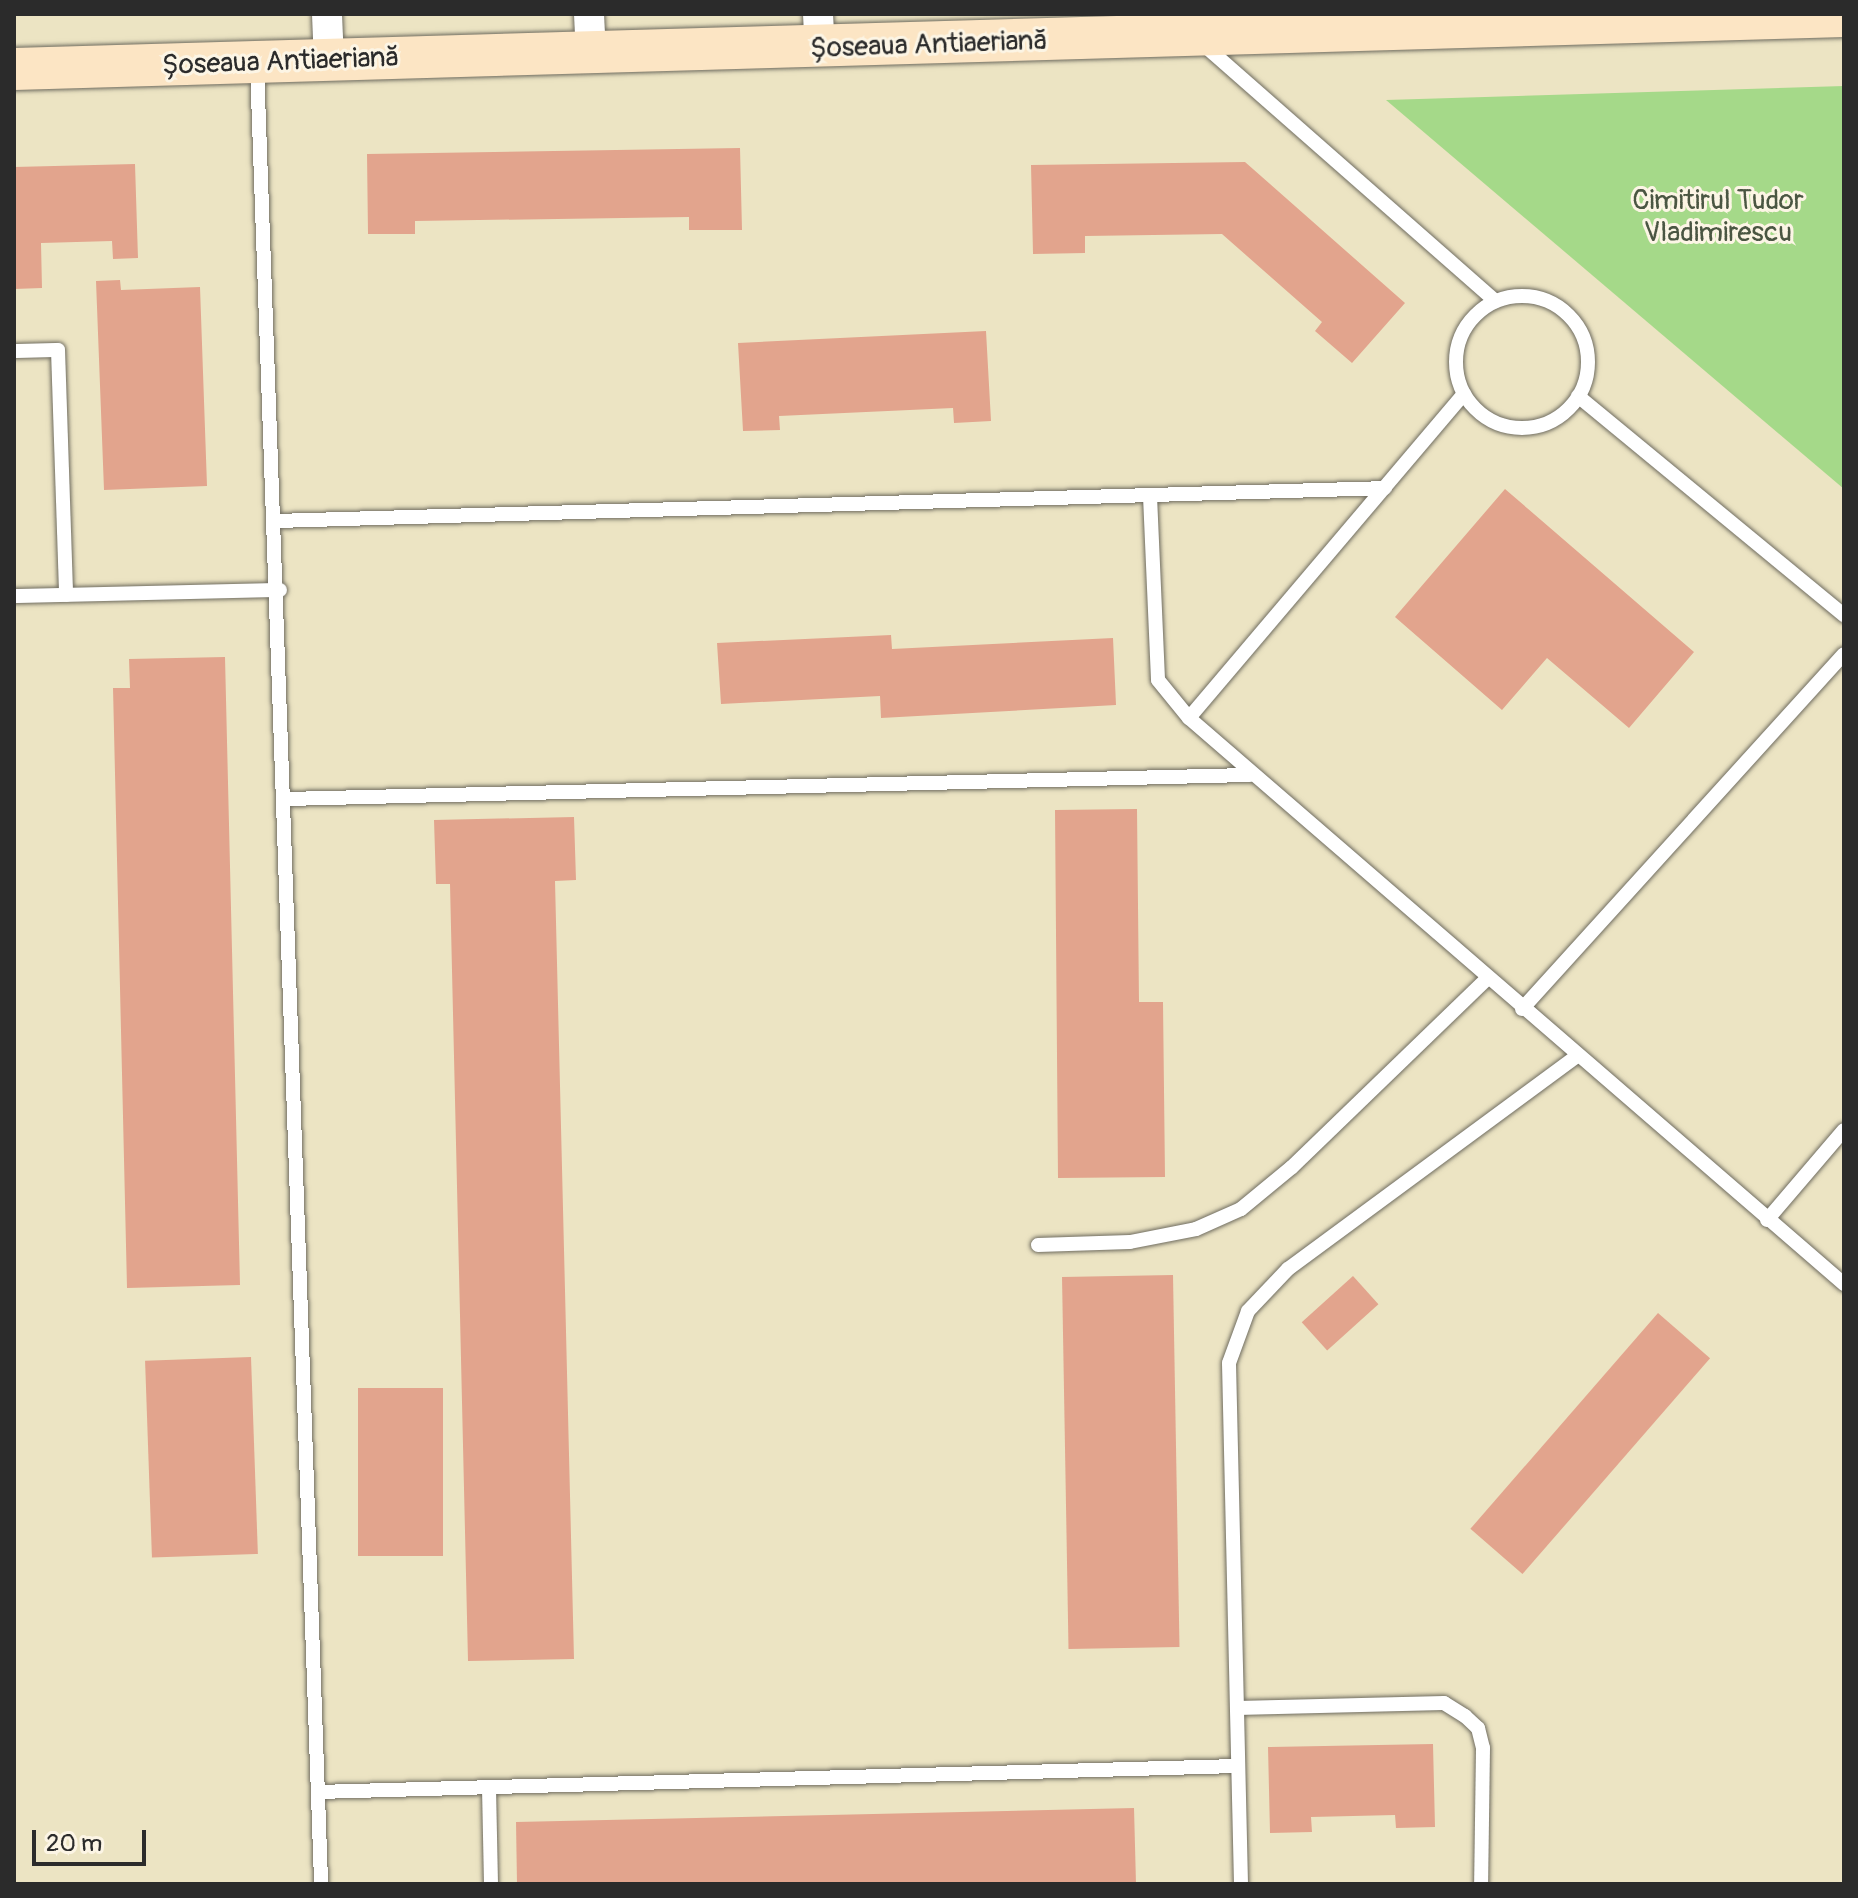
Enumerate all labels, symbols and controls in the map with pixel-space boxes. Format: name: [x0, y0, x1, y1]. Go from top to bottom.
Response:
street label: Șoseaua Antiaeriană: [809, 24, 1049, 66]
street label: Șoseaua Antiaeriană: [161, 41, 401, 83]
park label: Cimitirul Tudor Vladimirescu: [1632, 184, 1804, 250]
scale bar: [36, 1814, 150, 1864]
text: 20 m: [46, 1829, 102, 1858]

